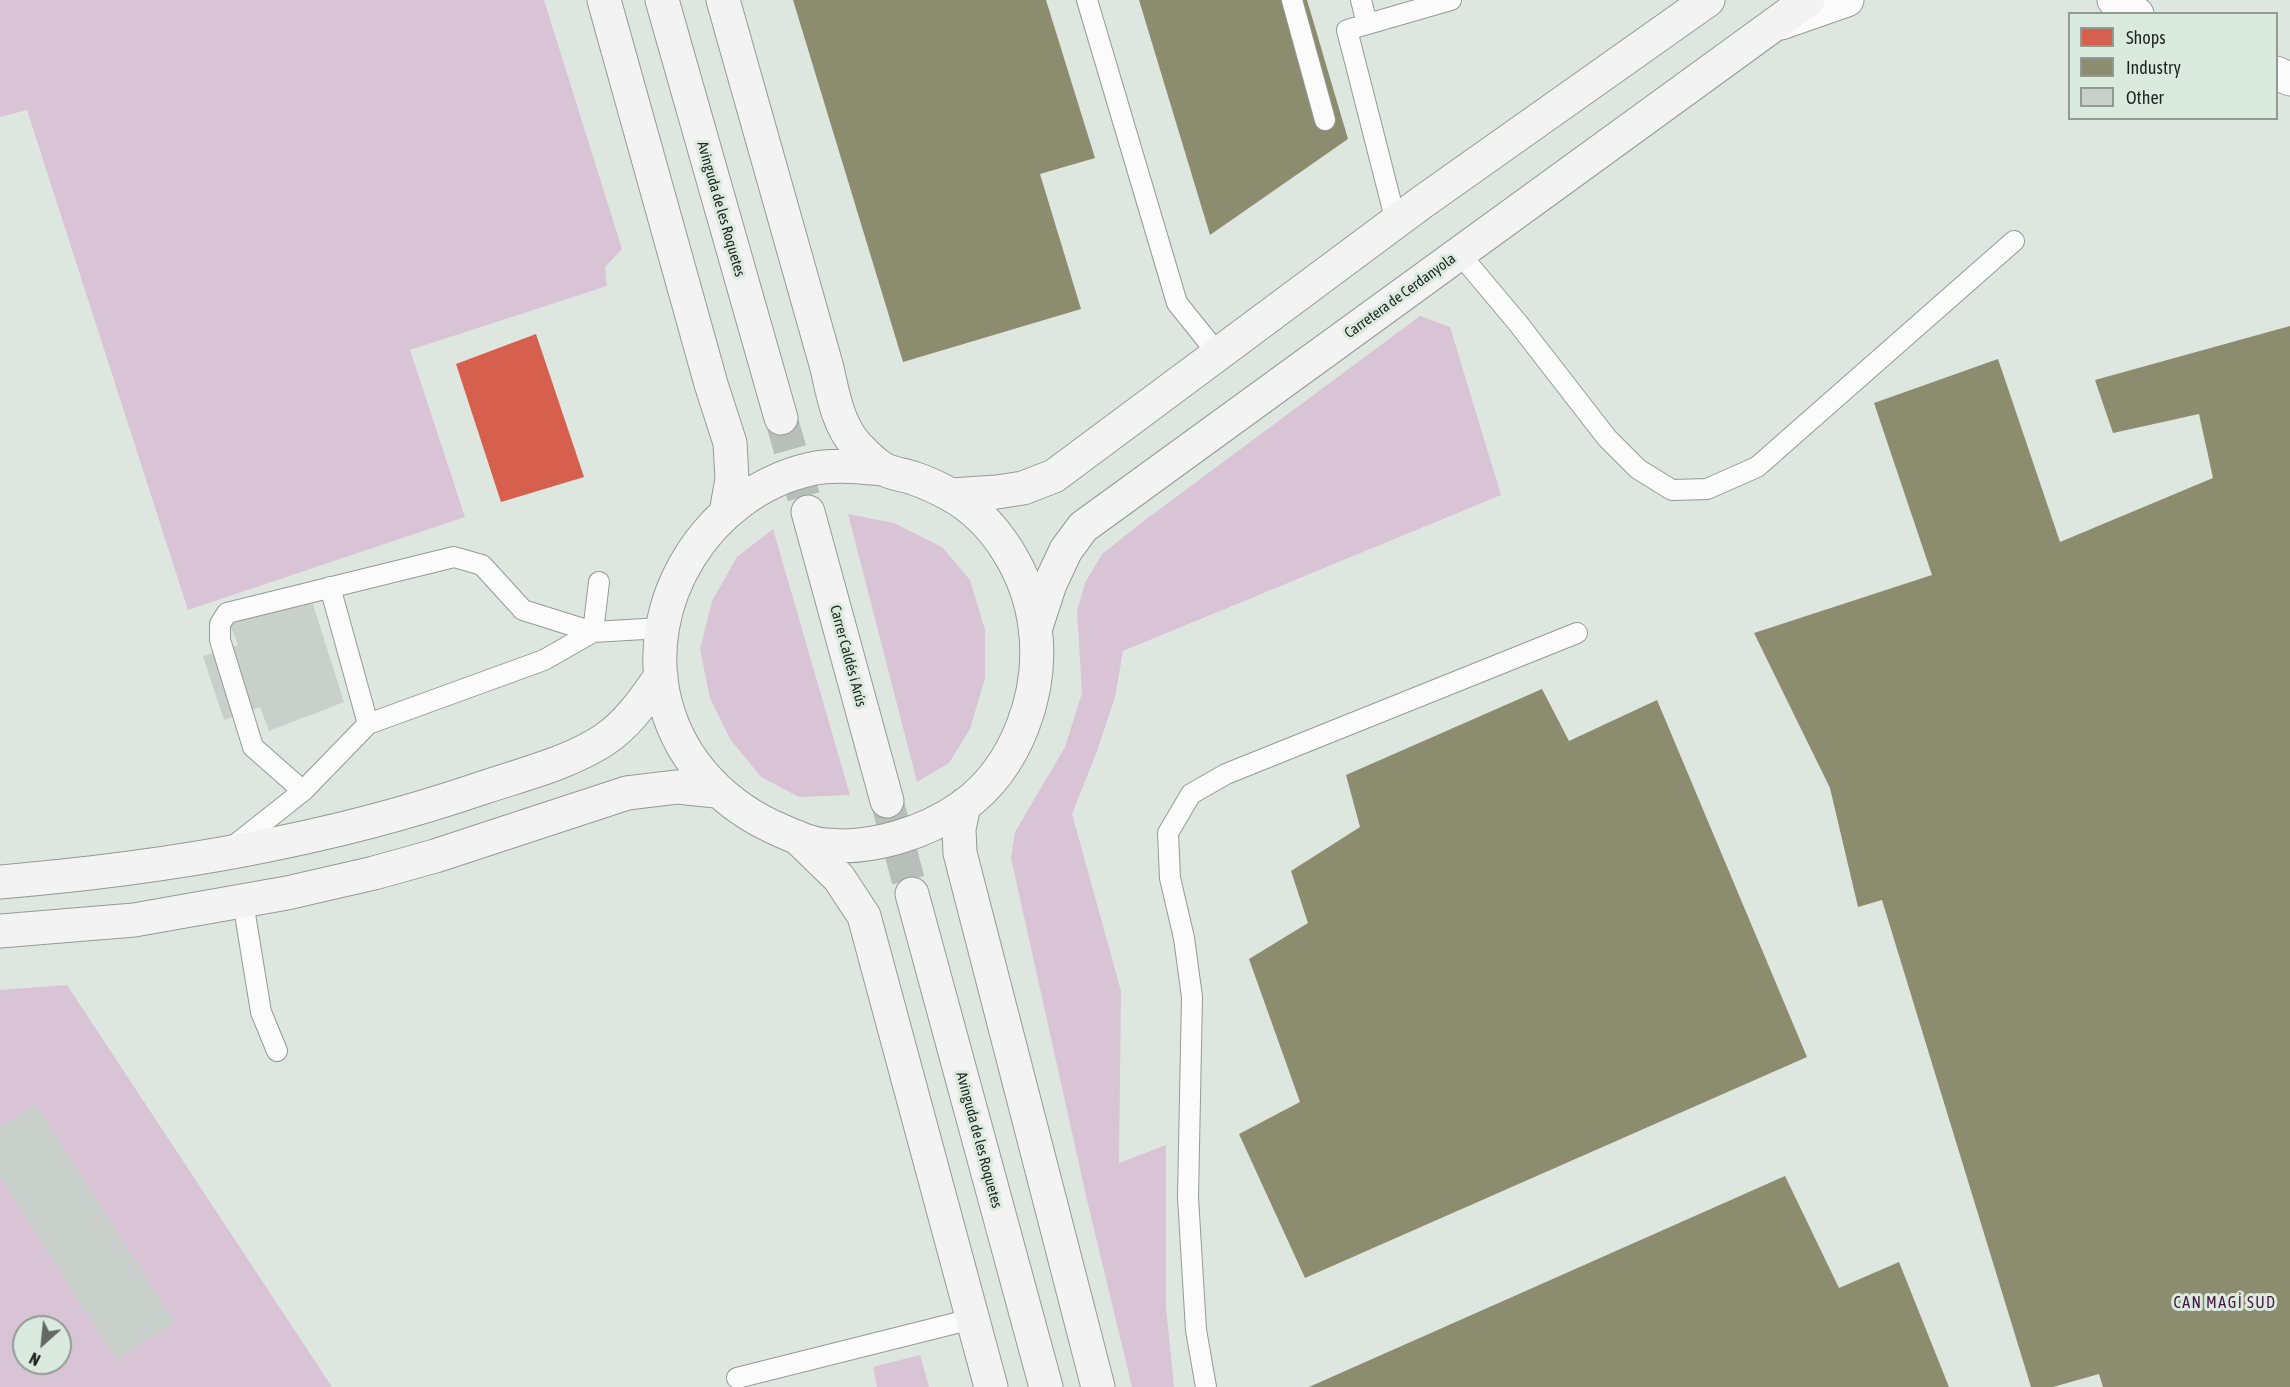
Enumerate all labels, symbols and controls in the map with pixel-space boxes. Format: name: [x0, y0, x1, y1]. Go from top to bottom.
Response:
legend: [2068, 12, 2278, 120]
text: Shops: [2126, 27, 2166, 48]
text: Industry: [2126, 57, 2181, 78]
text: Other: [2126, 87, 2164, 108]
street label: Avinguda de les Roquetes: [693, 139, 749, 279]
street label: Carretera de Cerdanyola: [1341, 250, 1459, 342]
street label: Carrer Caldés i Arús: [826, 603, 870, 709]
street label: Avinguda de les Roquetes: [952, 1070, 1006, 1210]
district label: CAN MAGÍ SUD: [2173, 1293, 2277, 1313]
north arrow: [12, 1315, 72, 1375]
text: N: [26, 1349, 43, 1369]

